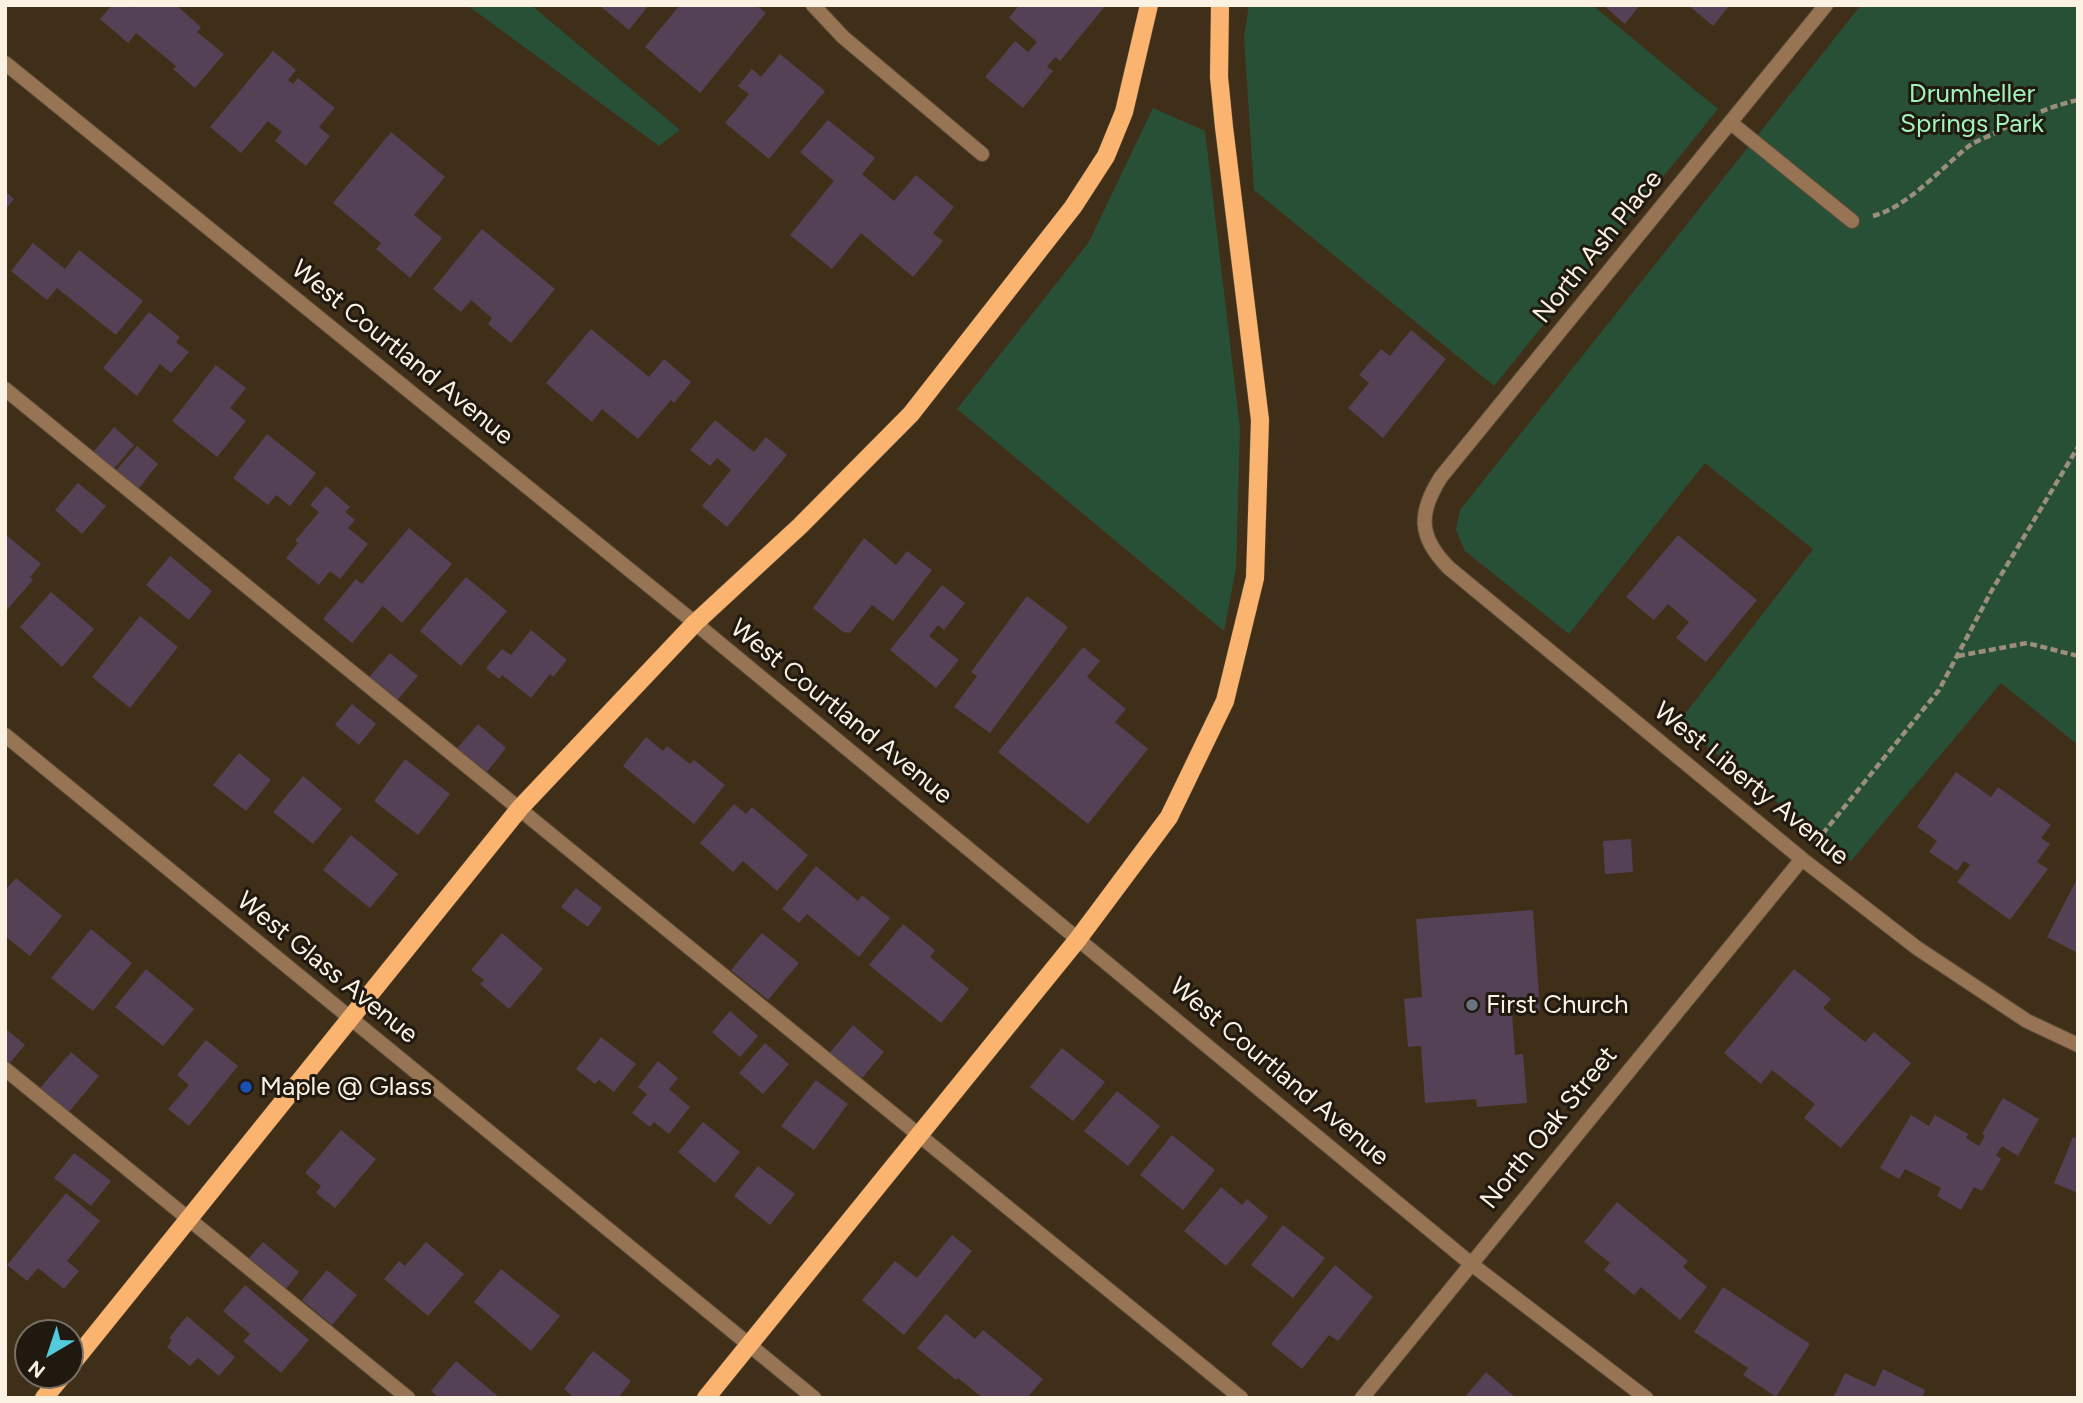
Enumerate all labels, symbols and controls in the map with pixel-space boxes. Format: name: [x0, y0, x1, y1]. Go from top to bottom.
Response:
park label: Drumheller Springs Park: [1900, 78, 2044, 140]
street label: North Ash Place: [1527, 164, 1669, 330]
street label: West Courtland Avenue: [285, 254, 519, 452]
street label: West Courtland Avenue: [724, 613, 958, 811]
street label: West Liberty Avenue: [1647, 696, 1855, 872]
street label: West Glass Avenue: [230, 885, 424, 1051]
street label: West Courtland Avenue: [1163, 971, 1395, 1173]
place label: First Church: [1486, 989, 1628, 1021]
marker: First Church: [1464, 997, 1480, 1013]
street label: North Oak Street: [1474, 1040, 1624, 1216]
place label: Maple @ Glass: [260, 1071, 432, 1103]
marker: Maple @ Glass: [238, 1079, 254, 1095]
north arrow: [14, 1319, 84, 1389]
text: N: [24, 1356, 50, 1383]

